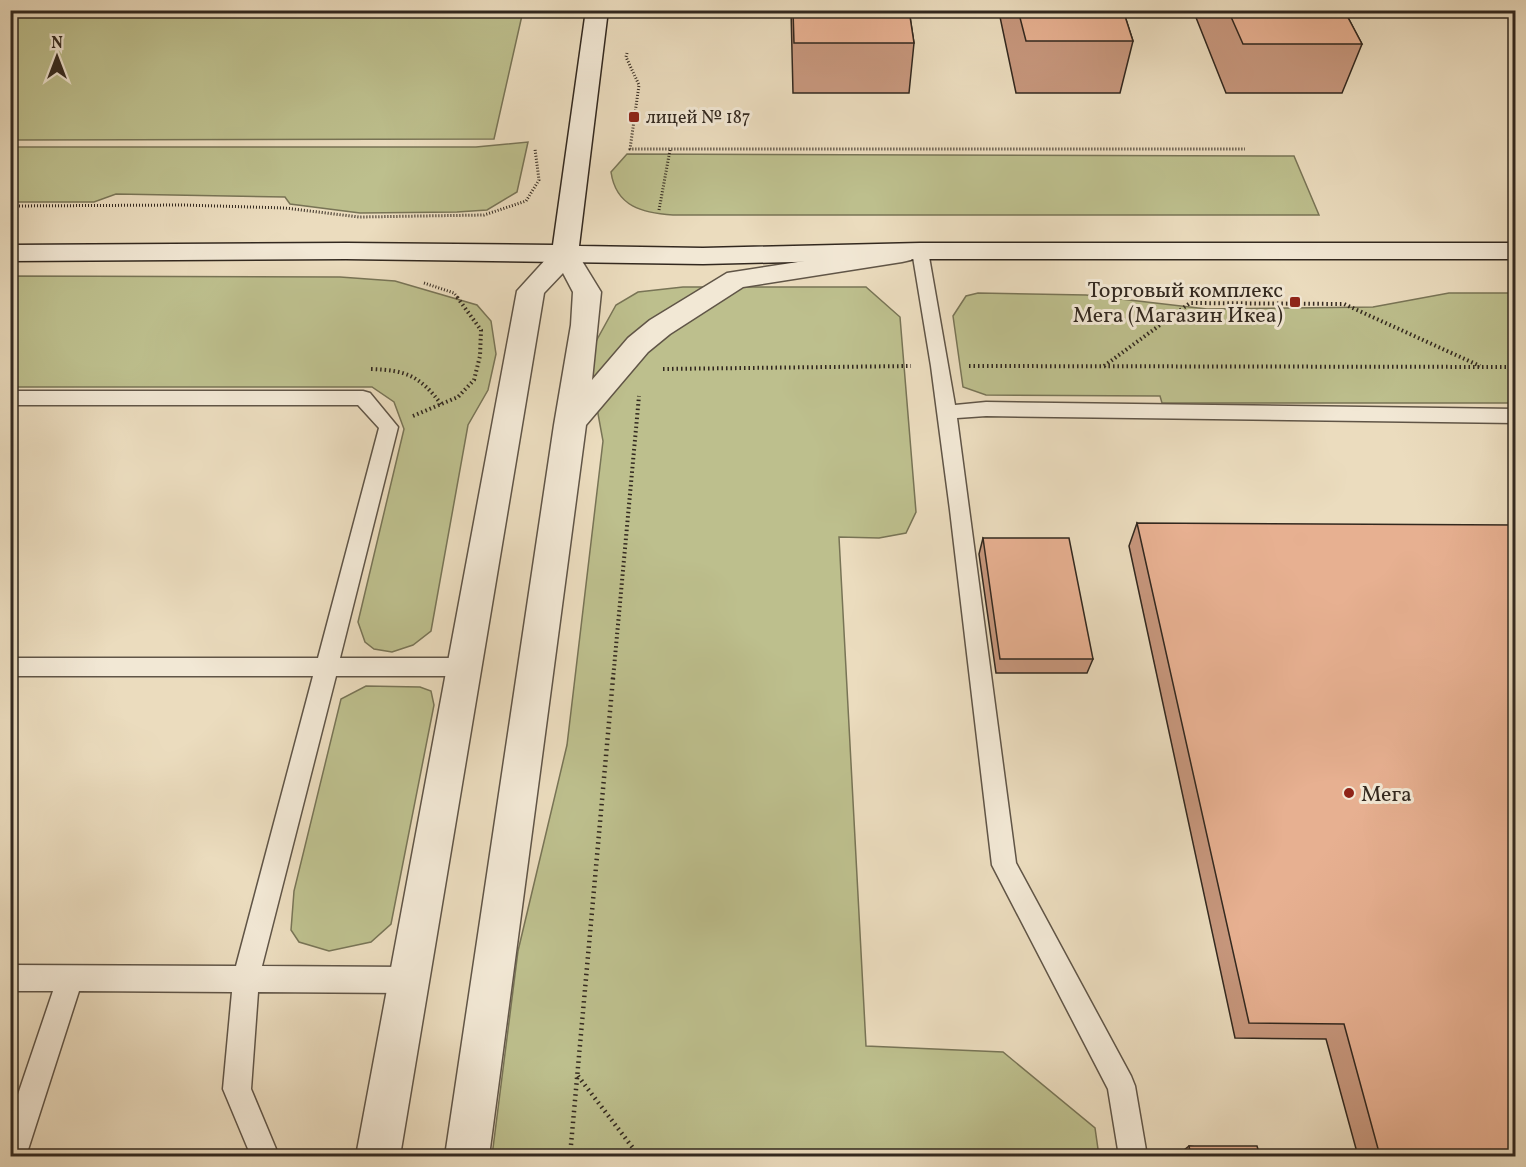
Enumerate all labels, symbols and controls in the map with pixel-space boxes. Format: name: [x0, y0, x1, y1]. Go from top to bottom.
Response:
north arrow: [27, 27, 87, 87]
text: N: [51, 33, 63, 55]
place label: лицей № 187: [646, 106, 751, 131]
marker: лицей № 187: [627, 110, 641, 124]
place label: Торговый комплекс Мега (Магазин Икеа): [1073, 276, 1283, 332]
marker: Торговый комплекс Мега (Магазин Икеа): [1288, 295, 1302, 309]
place label: Мега: [1361, 780, 1412, 811]
marker: Мега: [1342, 786, 1356, 800]

